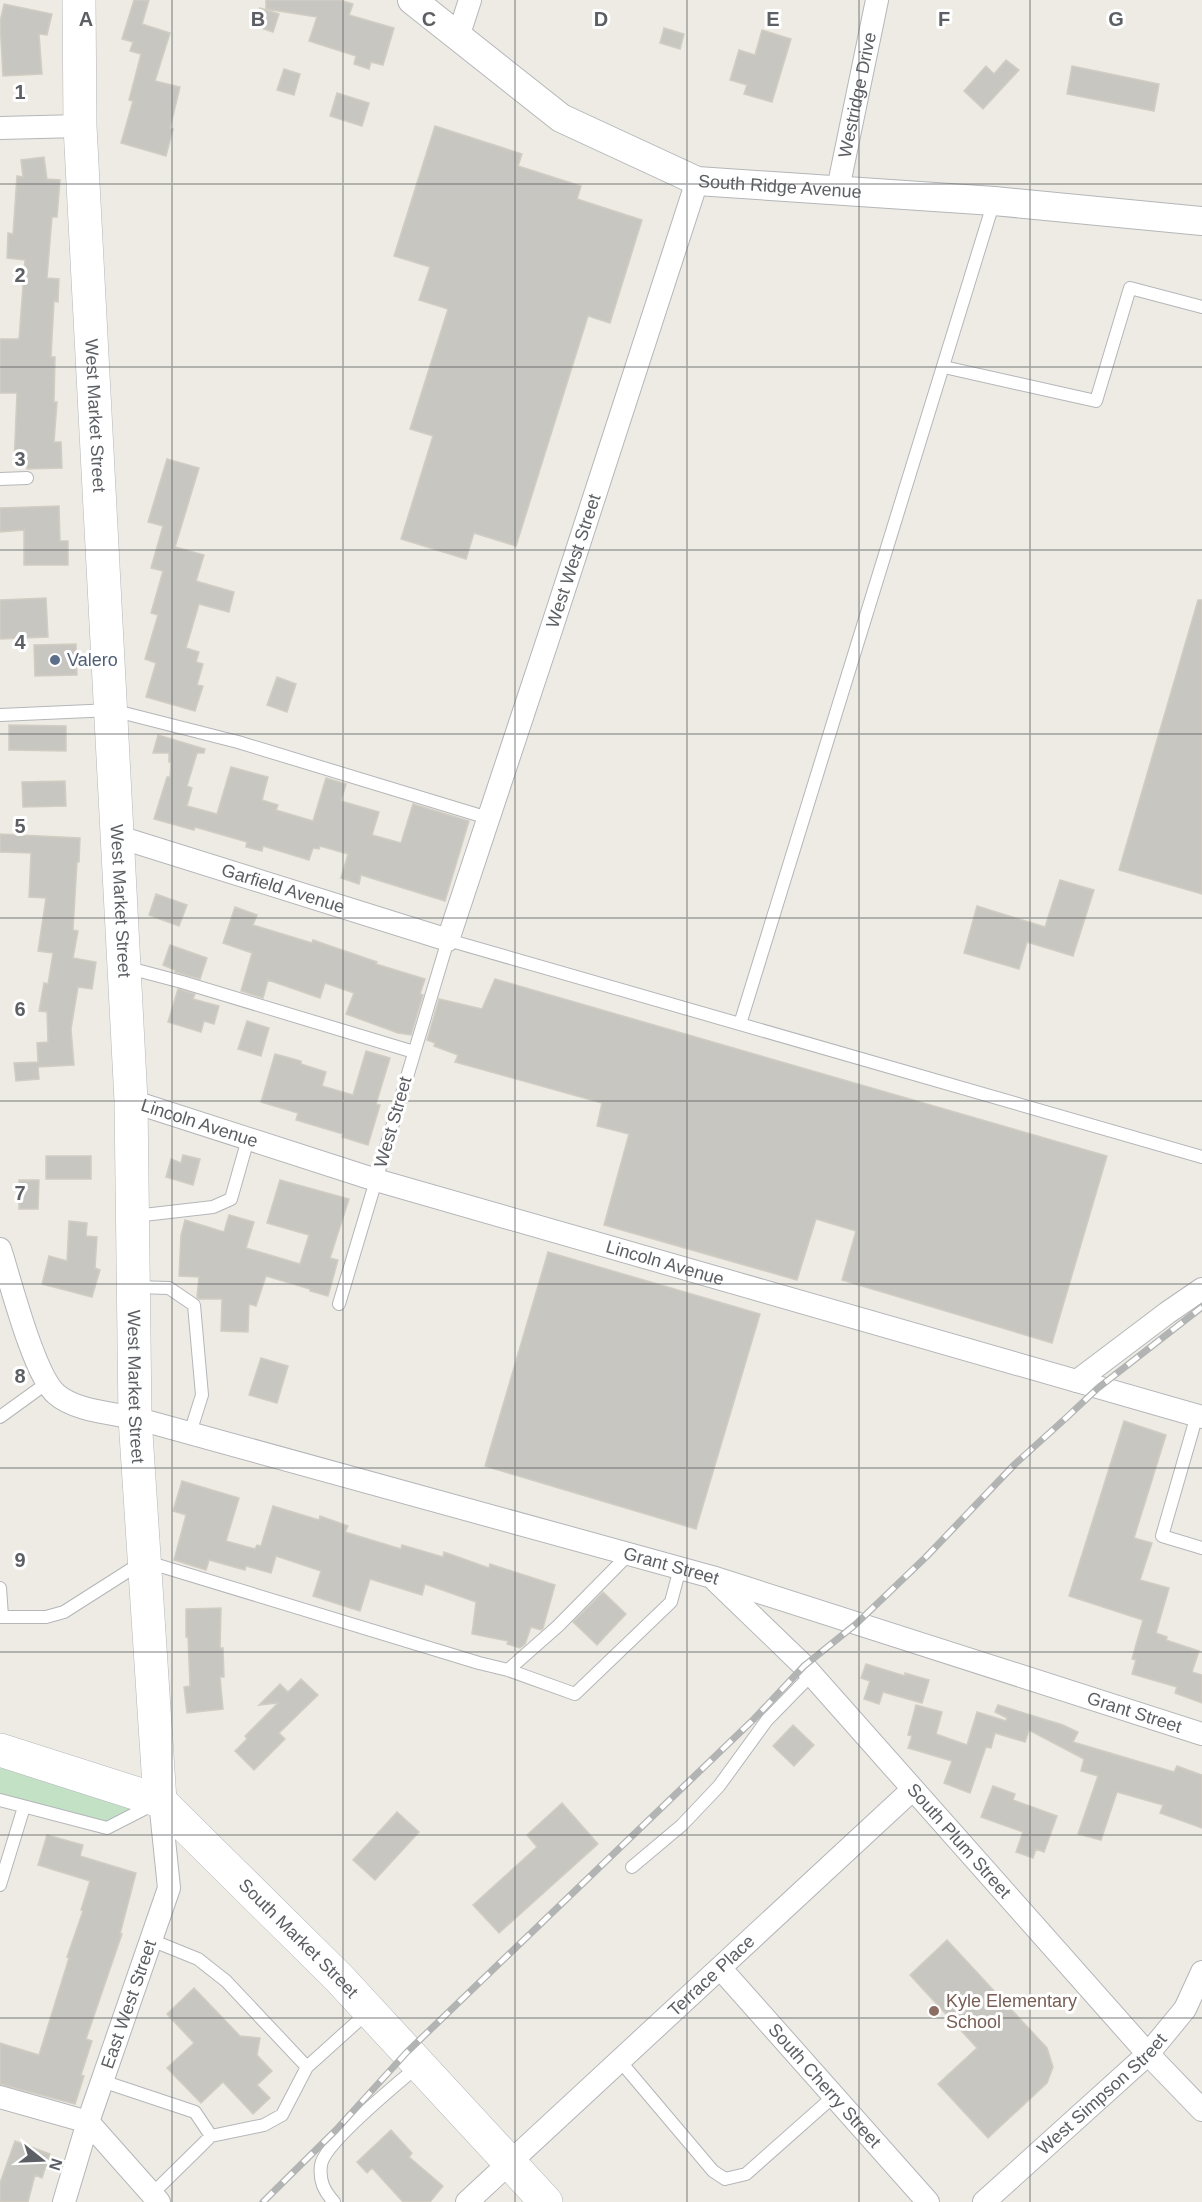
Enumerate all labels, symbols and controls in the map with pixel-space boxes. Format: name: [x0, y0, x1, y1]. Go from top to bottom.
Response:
text: A: [79, 8, 93, 30]
text: B: [251, 8, 265, 30]
text: C: [422, 8, 436, 30]
text: D: [594, 8, 608, 30]
text: E: [766, 8, 780, 30]
text: F: [938, 8, 950, 30]
text: G: [1108, 8, 1124, 30]
street label: Westridge Drive: [835, 30, 880, 160]
text: 1: [14, 81, 26, 103]
street label: South Ridge Avenue: [697, 171, 862, 202]
text: 2: [14, 264, 26, 286]
street label: West Market Street: [81, 338, 109, 493]
text: 3: [14, 448, 26, 470]
street label: West West Street: [542, 492, 605, 630]
text: 4: [14, 631, 26, 653]
place label: Valero: [67, 650, 118, 670]
marker: Valero: [48, 653, 62, 667]
text: 5: [14, 815, 26, 837]
street label: West Market Street: [107, 824, 135, 978]
street label: Garfield Avenue: [219, 860, 347, 917]
text: 6: [14, 998, 26, 1020]
street label: West Street: [370, 1074, 416, 1170]
street label: Lincoln Avenue: [138, 1095, 261, 1151]
text: 7: [14, 1182, 26, 1204]
street label: Lincoln Avenue: [604, 1236, 726, 1289]
street label: West Market Street: [124, 1310, 148, 1464]
text: 8: [14, 1365, 26, 1387]
street label: Grant Street: [621, 1543, 721, 1589]
text: 9: [14, 1549, 26, 1571]
street label: Grant Street: [1085, 1688, 1184, 1737]
street label: South Plum Street: [903, 1779, 1015, 1902]
street label: South Market Street: [235, 1875, 362, 2002]
street label: Terrace Place: [664, 1931, 759, 2021]
street label: East West Street: [97, 1937, 160, 2071]
place label: Kyle Elementary School: [946, 1991, 1077, 2032]
marker: Kyle Elementary School: [927, 2004, 941, 2018]
street label: South Cherry Street: [764, 2019, 885, 2152]
street label: West Simpson Street: [1033, 2029, 1171, 2159]
north arrow: [12, 2130, 72, 2190]
text: N: [46, 2156, 66, 2173]

